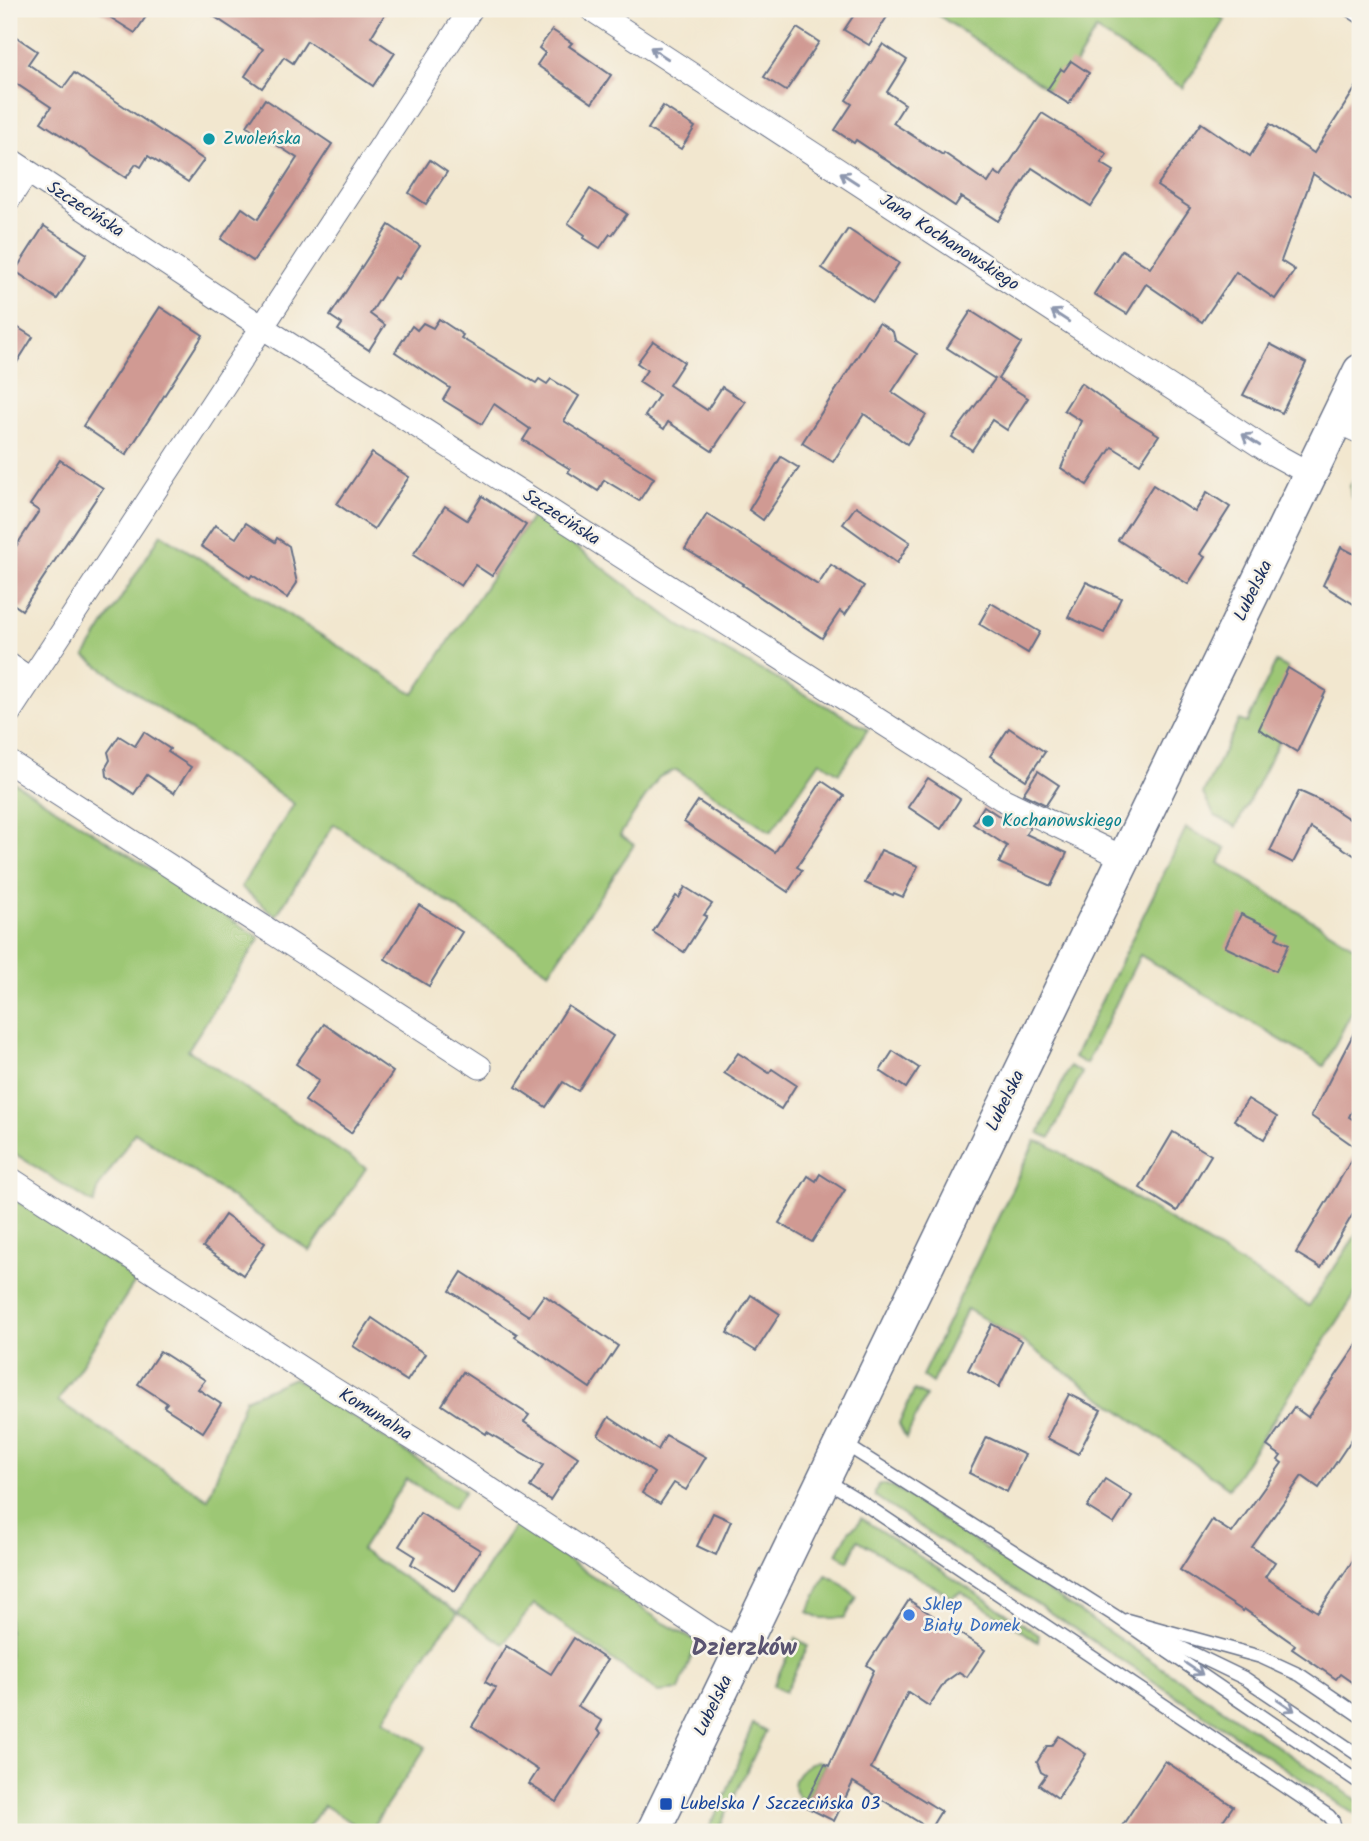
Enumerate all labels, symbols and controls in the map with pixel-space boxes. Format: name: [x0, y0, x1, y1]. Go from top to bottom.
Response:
one-way arrow: [650, 46, 669, 61]
place label: Zwoleńska: [223, 125, 301, 154]
marker: Zwoleńska: [201, 131, 217, 147]
one-way arrow: [840, 171, 860, 185]
street label: Szczecińska: [40, 174, 130, 246]
street label: Jana Kochanowskiego: [873, 187, 1025, 299]
one-way arrow: [1051, 308, 1071, 322]
one-way arrow: [1241, 433, 1261, 447]
street label: Szczecińska: [516, 482, 606, 554]
street label: Lubelska: [1227, 555, 1281, 627]
place label: Kochanowskiego: [1002, 807, 1122, 836]
marker: Kochanowskiego: [980, 813, 996, 829]
street label: Lubelska: [979, 1065, 1033, 1137]
street label: Komunalna: [332, 1381, 418, 1449]
place label: Sklep Biały Domek: [923, 1591, 1021, 1641]
marker: Sklep Biały Domek: [901, 1607, 917, 1623]
district label: Dzierzków: [691, 1629, 798, 1668]
one-way arrow: [1183, 1662, 1203, 1676]
street label: Lubelska: [687, 1670, 741, 1742]
one-way arrow: [1276, 1698, 1295, 1712]
place label: Lubelska / Szczecińska 03: [680, 1790, 880, 1819]
marker: Lubelska / Szczecińska 03: [658, 1796, 674, 1812]

